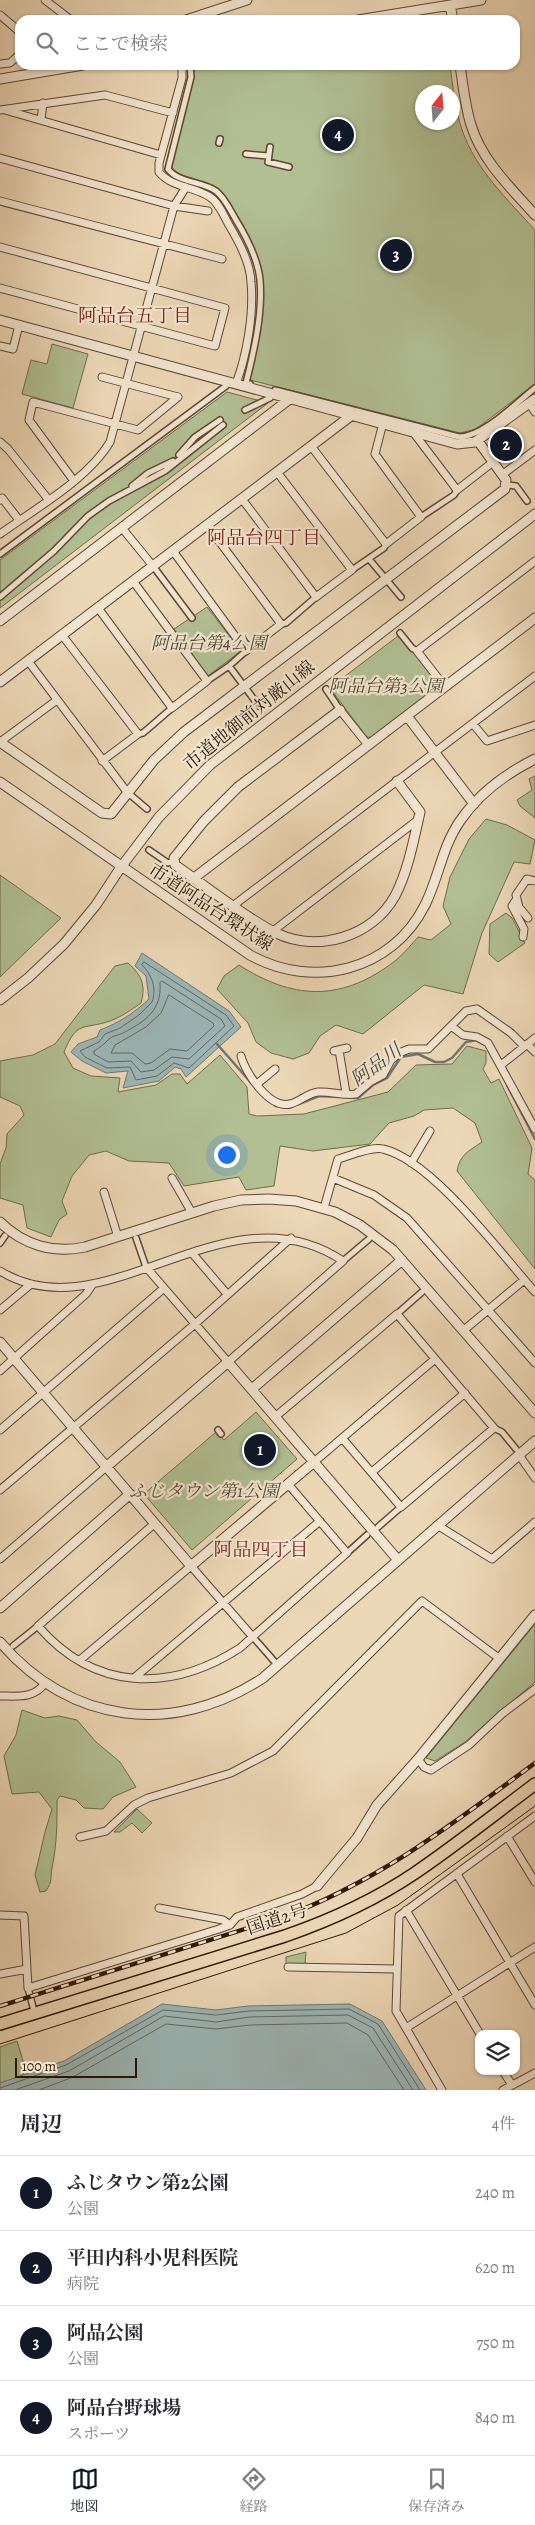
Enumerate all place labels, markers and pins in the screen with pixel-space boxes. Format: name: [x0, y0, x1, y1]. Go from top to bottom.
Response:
pin: 4: [322, 116, 354, 154]
pin: 3: [380, 236, 412, 274]
pin: 2: [490, 426, 522, 464]
pin: 1: [244, 1431, 276, 1469]

